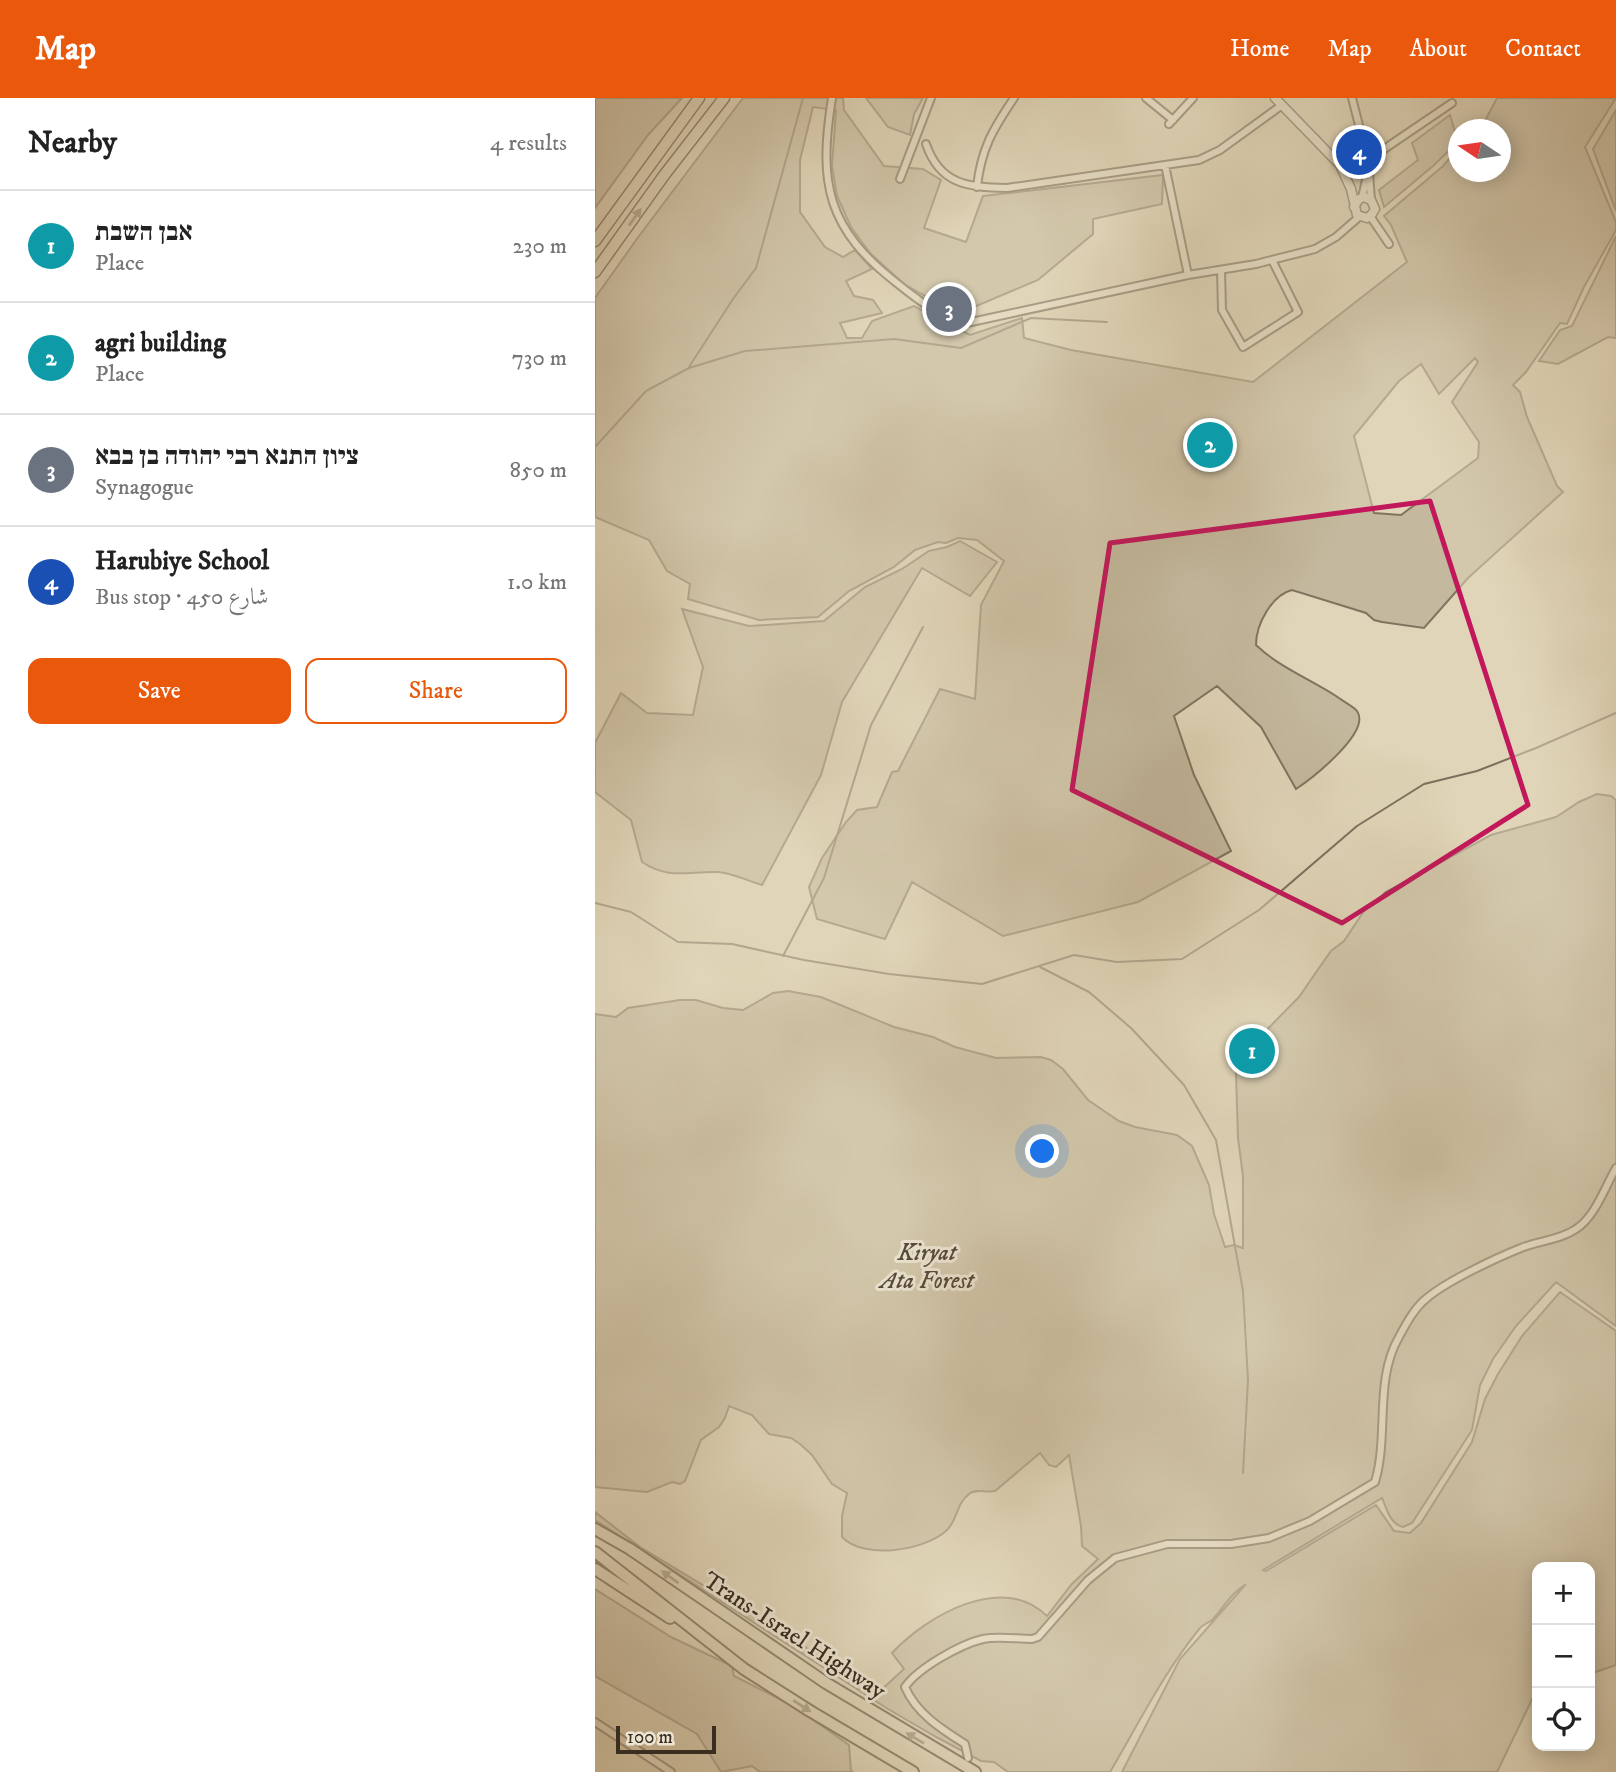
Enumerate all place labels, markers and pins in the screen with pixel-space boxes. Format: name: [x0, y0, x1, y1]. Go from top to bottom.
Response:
pin: 4: [1336, 126, 1382, 178]
pin: 3: [926, 283, 972, 335]
pin: 2: [1187, 419, 1233, 471]
pin: 1: [1229, 1025, 1275, 1077]

